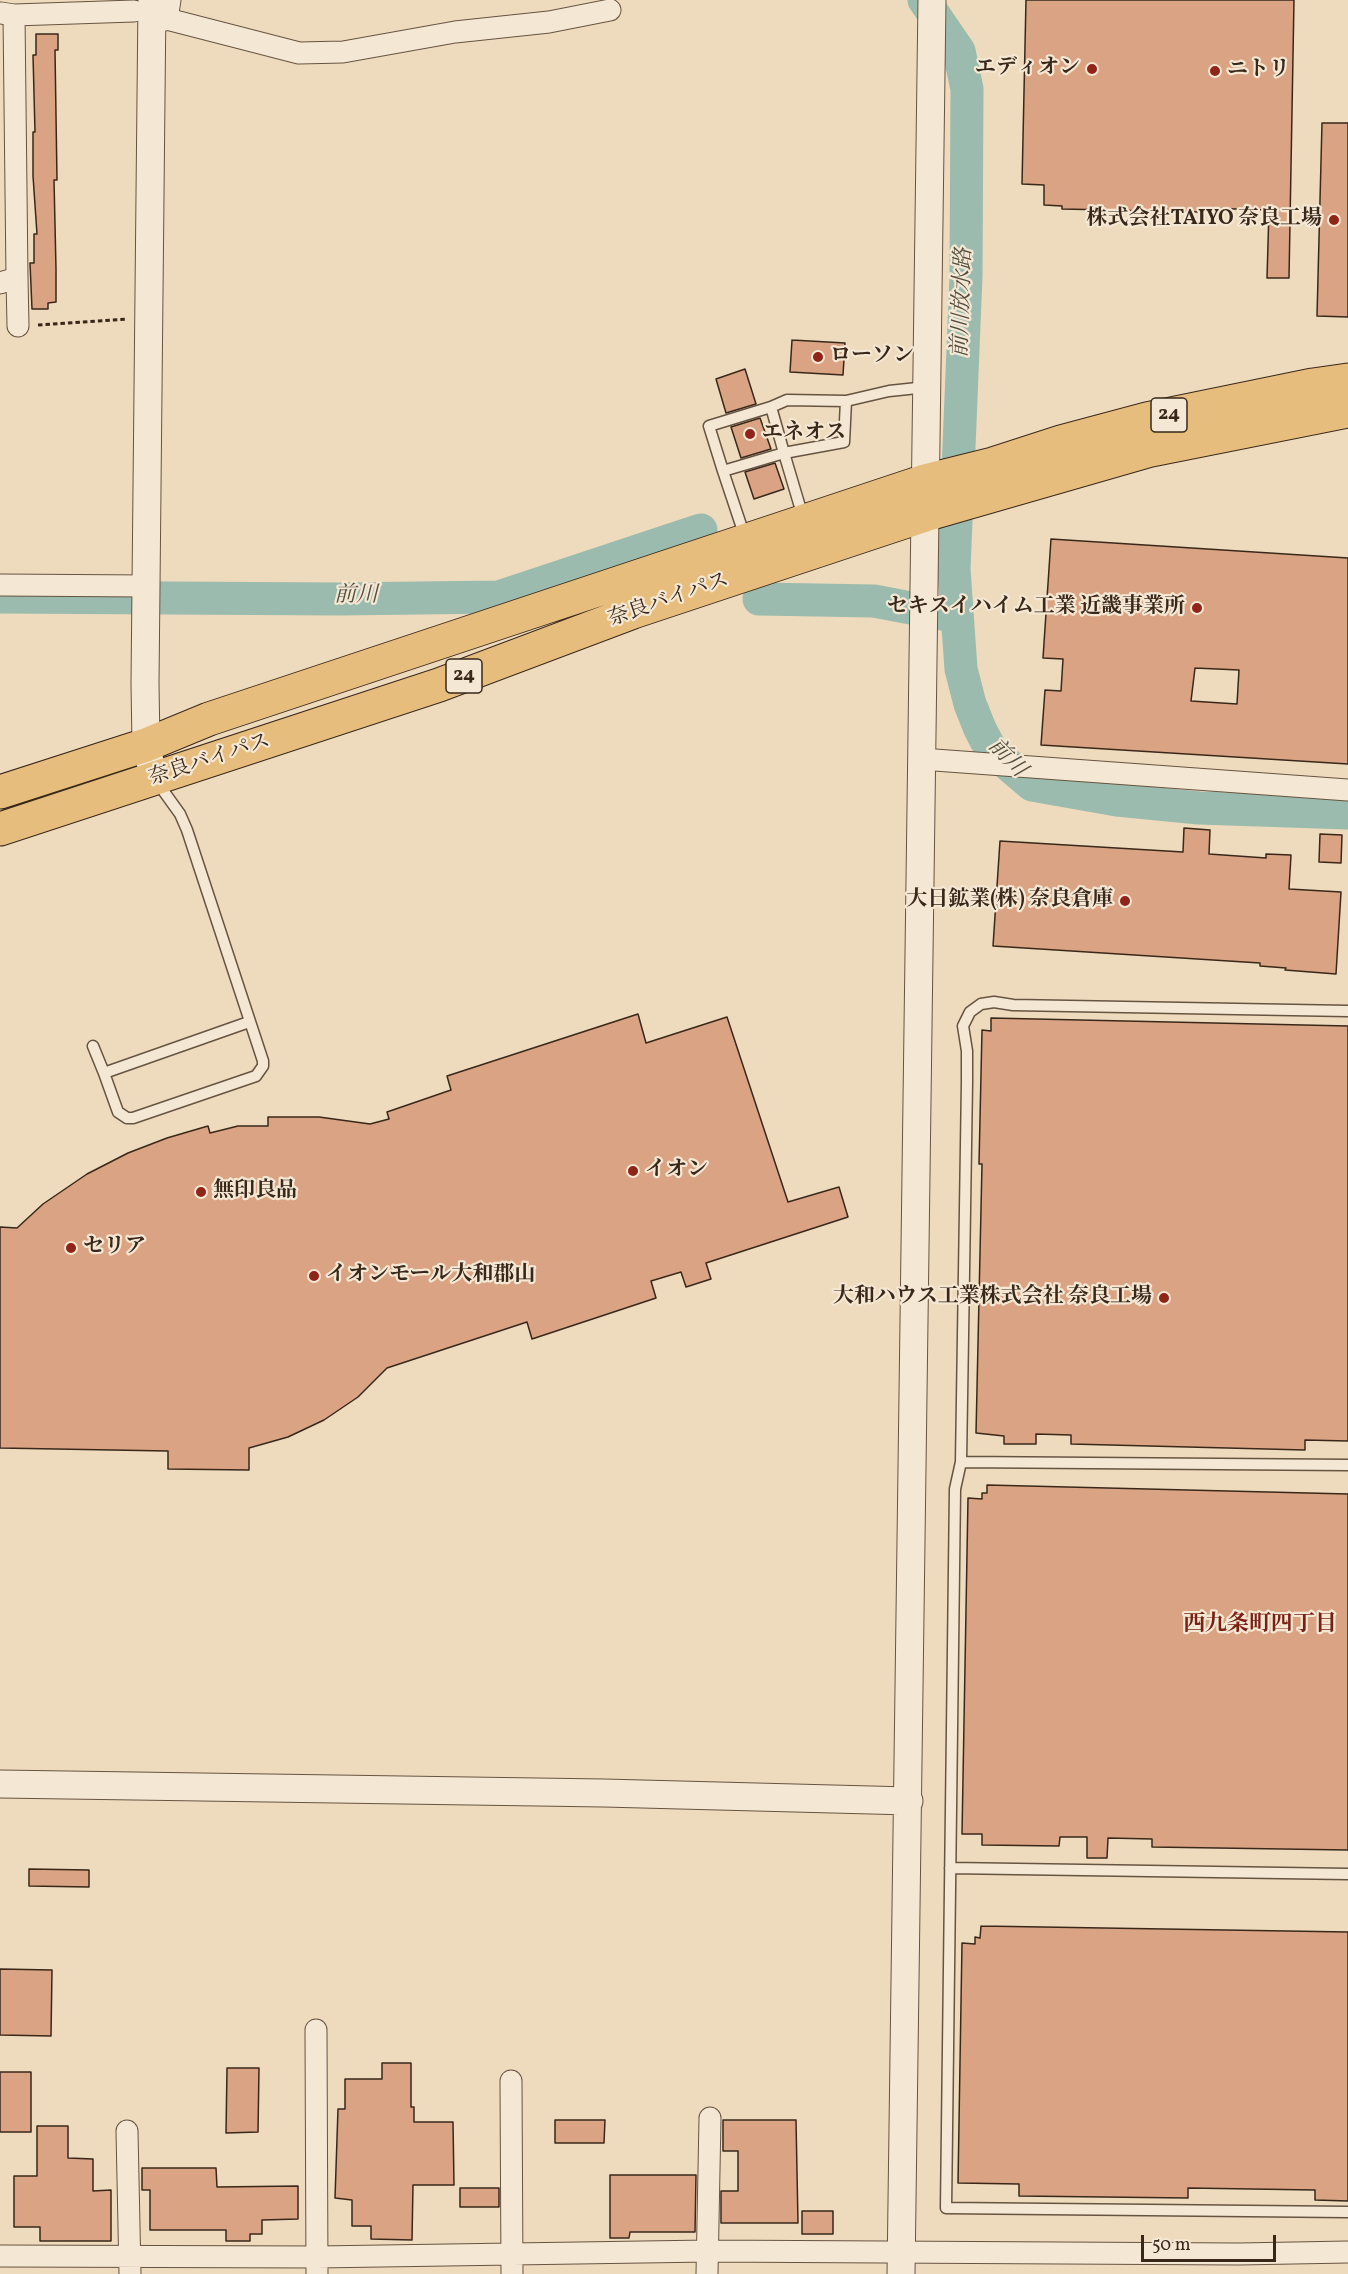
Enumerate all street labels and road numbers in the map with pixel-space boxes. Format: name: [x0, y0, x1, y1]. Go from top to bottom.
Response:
road number: 24: [1151, 398, 1187, 432]
street label: 奈良バイパス: [605, 569, 733, 633]
road number: 24: [446, 659, 482, 693]
street label: 奈良バイパス: [146, 730, 274, 792]

